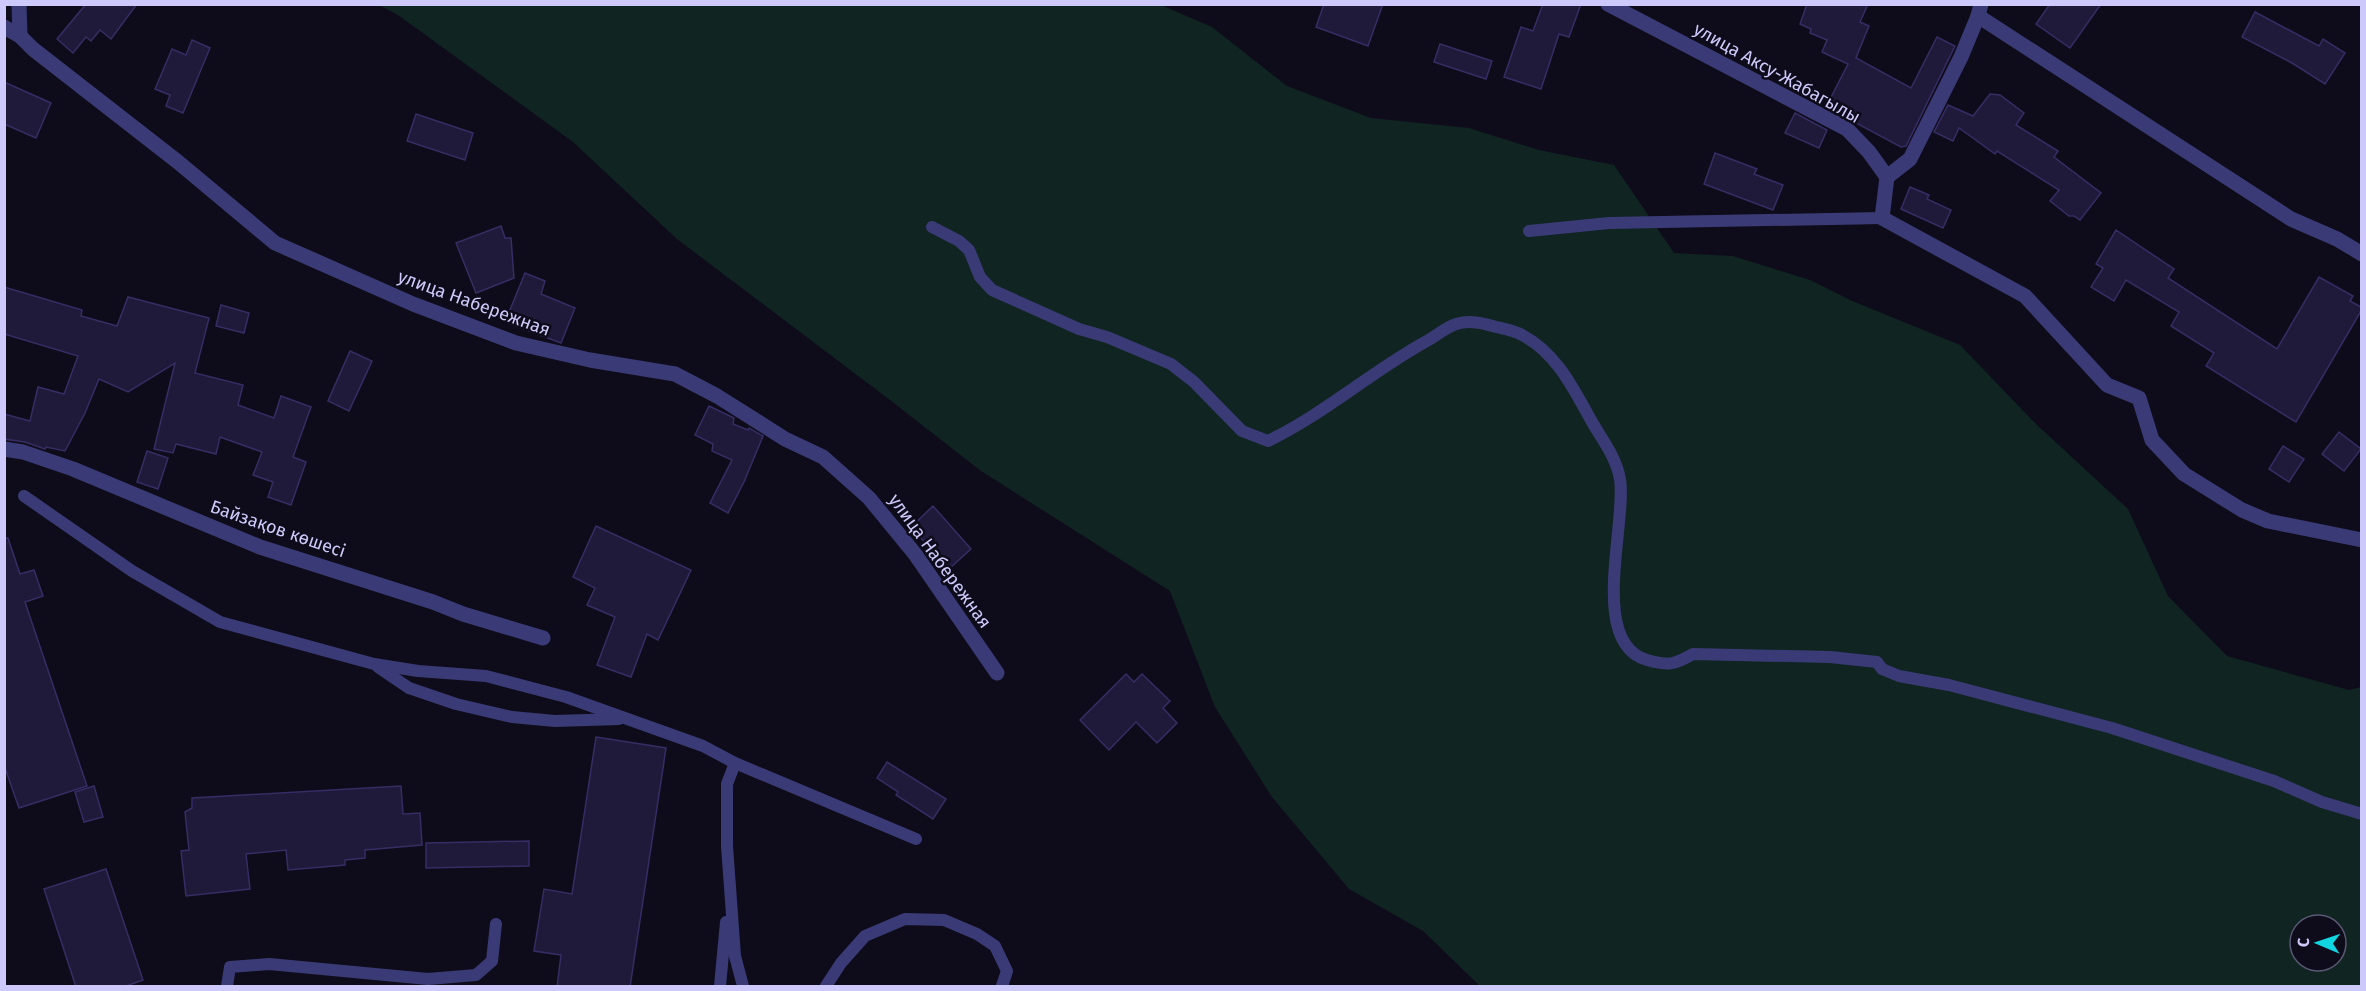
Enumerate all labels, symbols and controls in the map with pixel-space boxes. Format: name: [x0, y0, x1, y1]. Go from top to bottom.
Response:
street label: улица Аксу-Жабагылы: [1690, 18, 1864, 128]
street label: улица Набережная: [395, 265, 553, 341]
street label: улица Набережная: [884, 489, 996, 633]
street label: Байзақов көшесі: [207, 496, 349, 562]
north arrow: [2288, 913, 2348, 973]
text: С: [2294, 937, 2313, 947]

